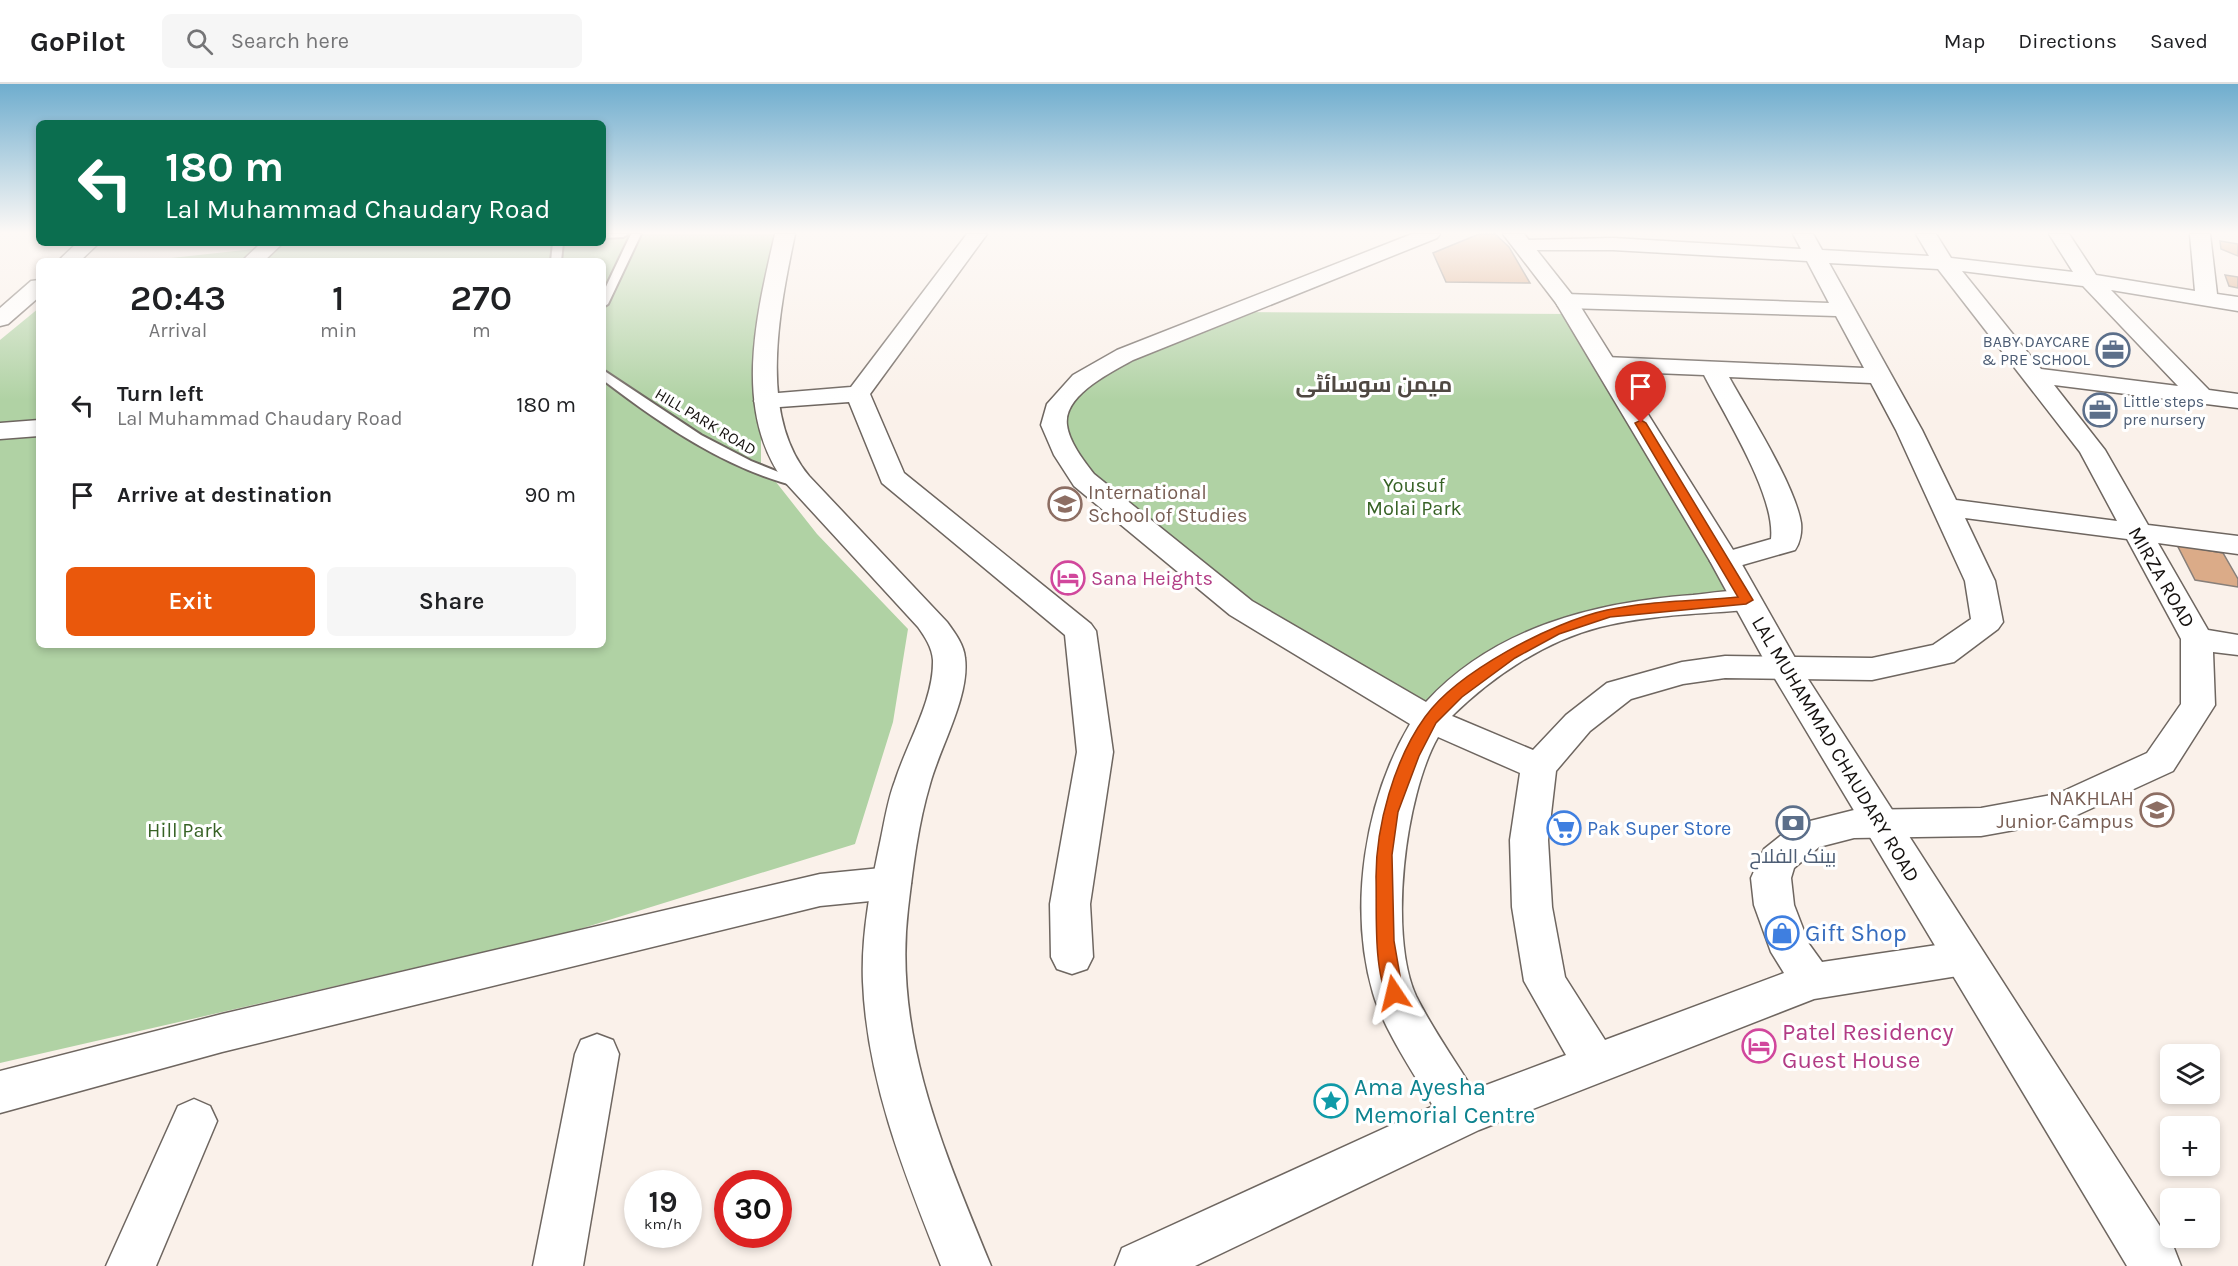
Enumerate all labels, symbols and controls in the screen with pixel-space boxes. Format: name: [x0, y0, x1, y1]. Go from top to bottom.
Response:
search box: [162, 14, 582, 68]
text: GoPilot: [30, 25, 126, 58]
icon: search: [183, 25, 216, 58]
text: Search here: [231, 28, 349, 54]
text: Map: [1944, 29, 1985, 53]
text: Directions: [2018, 29, 2117, 53]
text: Saved: [2150, 29, 2208, 53]
text: 180 m: [165, 142, 284, 192]
icon: left: [66, 144, 144, 222]
text: Lal Muhammad Chaudary Road: [165, 193, 550, 225]
text: 20:43: [130, 277, 226, 319]
text: 1: [332, 277, 345, 319]
text: 270: [451, 277, 512, 319]
text: Arrival: [149, 319, 207, 342]
text: min: [320, 319, 357, 342]
text: m: [472, 319, 491, 342]
place label: BABY DAYCARE & PRE SCHOOL: [1982, 332, 2091, 369]
office icon: BABY DAYCARE & PRE SCHOOL: [2095, 332, 2131, 368]
pin: [1615, 361, 1666, 423]
icon: arrive: [1624, 370, 1657, 403]
district label: میمن سوسائٹی: [1296, 372, 1452, 398]
text: Turn left: [117, 381, 204, 407]
street label: HILL PARK ROAD: [652, 384, 760, 459]
icon: left: [66, 389, 99, 422]
text: 180 m: [516, 392, 576, 418]
office icon: Little steps pre nursery: [2082, 392, 2118, 428]
place label: Little steps pre nursery: [2123, 392, 2206, 429]
text: Lal Muhammad Chaudary Road: [117, 407, 403, 430]
park label: Yousuf Molai Park: [1366, 474, 1462, 520]
icon: arrive: [66, 479, 99, 512]
place label: International School of Studies: [1088, 481, 1248, 527]
text: Arrive at destination: [117, 482, 332, 508]
text: 90 m: [524, 482, 576, 508]
school or university icon: International School of Studies: [1047, 486, 1083, 522]
street label: MIRZA ROAD: [2123, 523, 2200, 632]
hotel icon: Sana Heights: [1050, 560, 1086, 596]
button: Exit: [66, 567, 315, 636]
button: Share: [327, 567, 576, 636]
place label: Sana Heights: [1091, 567, 1213, 590]
street label: LAL MUHAMMAD CHAUDARY ROAD: [1747, 612, 1924, 886]
place label: NAKHLAH Junior Campus: [1997, 787, 2134, 833]
school or university icon: NAKHLAH Junior Campus: [2139, 792, 2175, 828]
bank icon: بینک الفلاح: [1775, 805, 1811, 841]
supermarket icon: Pak Super Store: [1546, 810, 1582, 846]
place label: Pak Super Store: [1587, 817, 1731, 840]
park label: Hill Park: [147, 819, 223, 842]
place label: بینک الفلاح: [1750, 845, 1836, 870]
shop icon: Gift Shop: [1764, 915, 1800, 951]
place label: Gift Shop: [1805, 919, 1907, 947]
position arrow: [1362, 961, 1426, 1025]
place label: Patel Residency Guest House: [1782, 1018, 1954, 1074]
hotel icon: Patel Residency Guest House: [1741, 1028, 1777, 1064]
map controls: [2160, 1044, 2220, 1248]
button: layers: [2160, 1044, 2220, 1104]
place label: Ama Ayesha Memorial Centre: [1354, 1073, 1535, 1129]
place icon: Ama Ayesha Memorial Centre: [1313, 1083, 1349, 1119]
button: +: [2160, 1116, 2220, 1176]
speed limit sign: 30: [714, 1170, 792, 1248]
text: 19: [648, 1184, 677, 1220]
button: −: [2160, 1188, 2220, 1248]
text: km/h: [644, 1215, 682, 1233]

